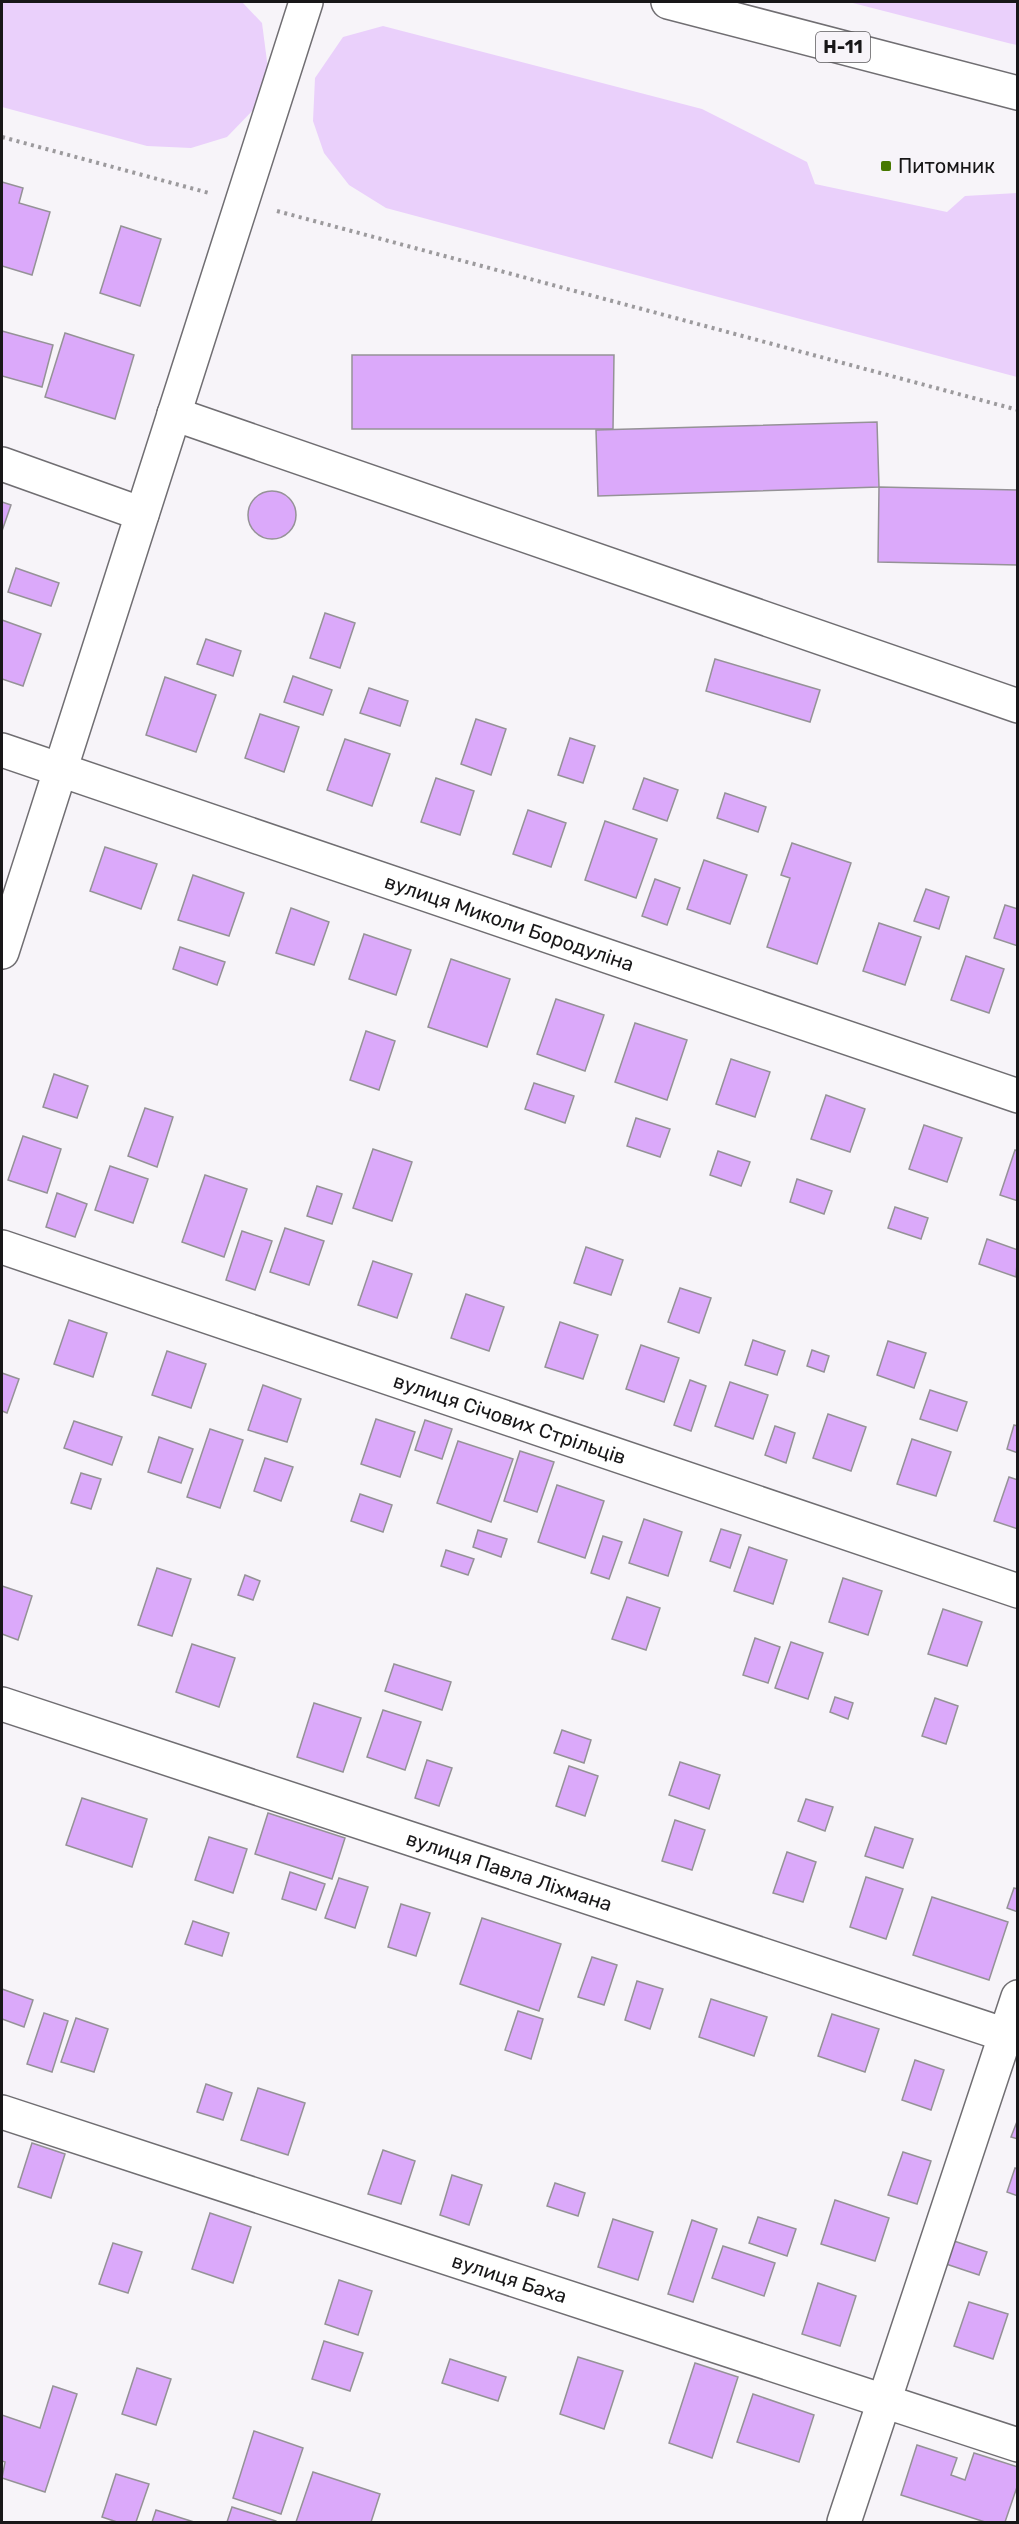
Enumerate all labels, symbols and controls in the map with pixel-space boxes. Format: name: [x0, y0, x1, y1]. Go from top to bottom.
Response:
road number: Н-11: [816, 32, 870, 62]
place label: Питомник: [898, 154, 995, 178]
marker: Питомник: [879, 159, 893, 173]
street label: вулиця Миколи Бородуліна: [382, 869, 637, 976]
street label: вулиця Січових Стрільців: [390, 1368, 629, 1469]
street label: вулиця Павла Ліхмана: [403, 1826, 615, 1916]
street label: вулиця Баха: [449, 2248, 570, 2308]

